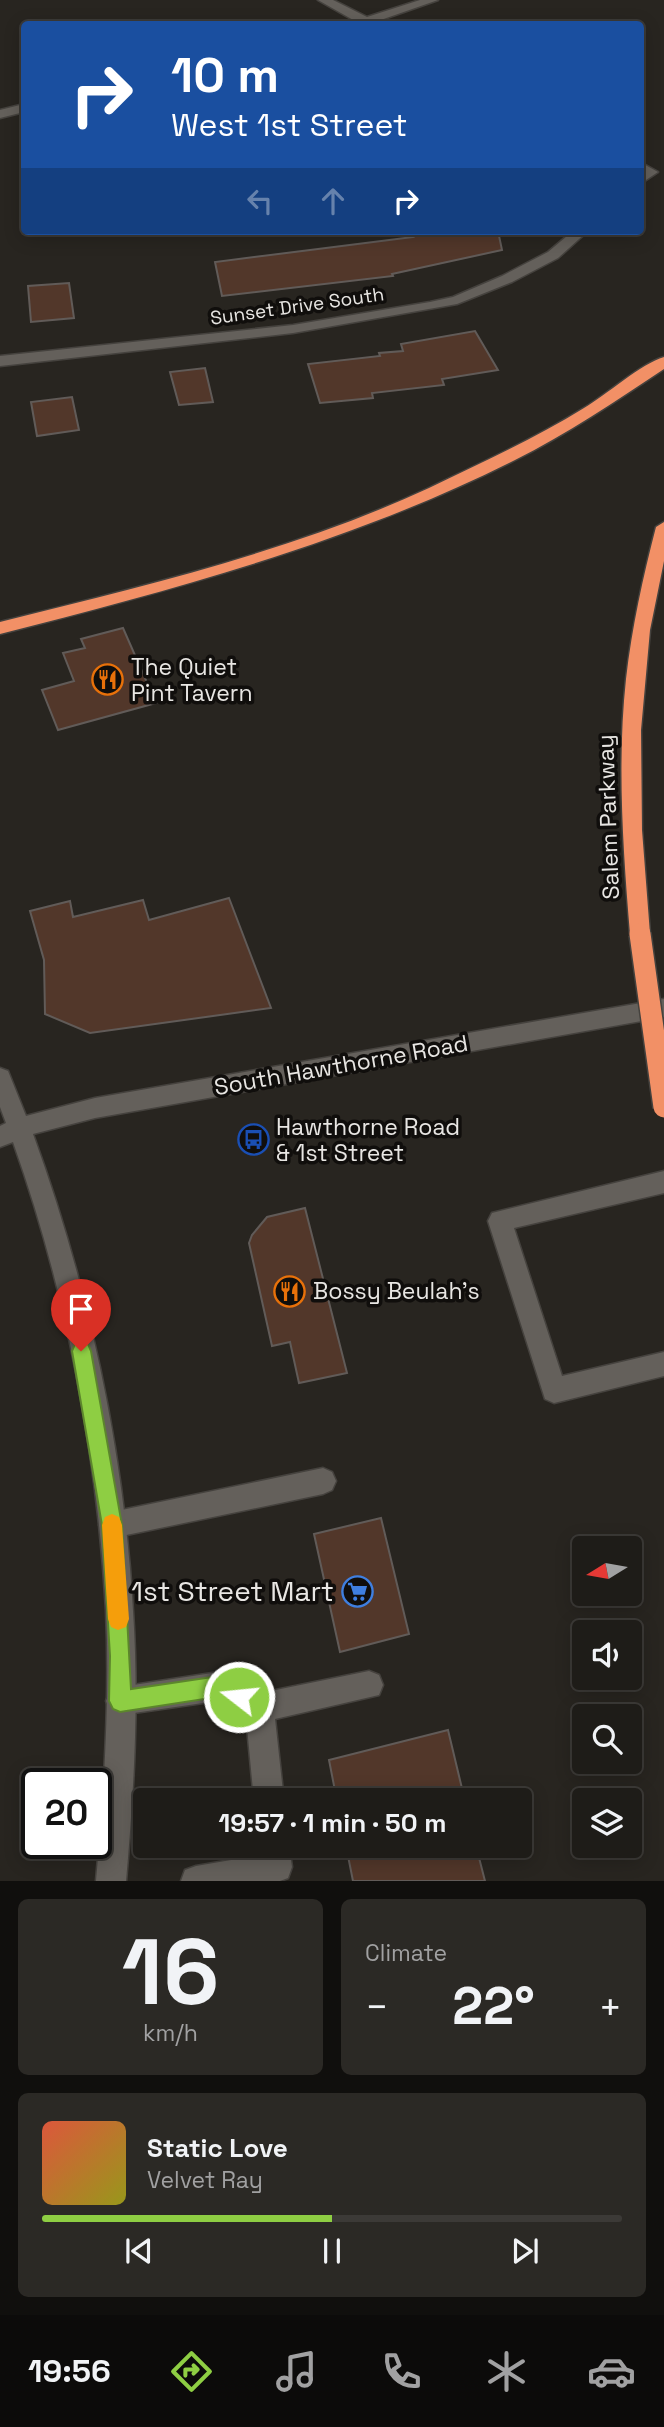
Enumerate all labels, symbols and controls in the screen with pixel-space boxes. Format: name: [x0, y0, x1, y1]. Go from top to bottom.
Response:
text: 10 m: [171, 44, 279, 106]
icon: right: [56, 49, 147, 140]
text: West 1st Street: [171, 105, 408, 145]
icon: left: [241, 182, 279, 220]
icon: ahead: [314, 182, 352, 220]
icon: right: [387, 182, 425, 220]
street label: Sunset Drive South: [208, 281, 386, 331]
place label: The Quiet Pint Tavern: [131, 652, 253, 708]
restaurant icon: The Quiet Pint Tavern: [91, 663, 125, 697]
street label: Salem Parkway: [590, 734, 626, 900]
street label: South Hawthorne Road: [212, 1028, 470, 1102]
place label: Hawthorne Road & 1st Street: [276, 1112, 460, 1168]
bus stop icon: Hawthorne Road & 1st Street: [236, 1123, 270, 1157]
restaurant icon: Bossy Beulah's: [273, 1274, 307, 1308]
place label: Bossy Beulah's: [313, 1276, 480, 1306]
pin: [51, 1279, 111, 1351]
icon: arrive: [62, 1290, 100, 1328]
north arrow: [572, 1536, 642, 1606]
map controls: [572, 1536, 642, 1858]
place label: 1st Street Mart: [131, 1573, 334, 1609]
supermarket icon: 1st Street Mart: [340, 1574, 374, 1608]
button: sound: [572, 1620, 642, 1690]
position arrow: [202, 1660, 276, 1734]
button: search: [572, 1704, 642, 1774]
speed limit sign: 20: [21, 1768, 112, 1859]
button: layers: [572, 1788, 642, 1858]
text: 19:57 · 1 min · 50 m: [219, 1806, 446, 1840]
text: 16: [122, 1914, 219, 2031]
text: Climate: [365, 1938, 447, 1968]
text: 22°: [452, 1973, 535, 2039]
text: −: [365, 1983, 389, 2031]
text: +: [598, 1983, 622, 2031]
text: km/h: [143, 2018, 198, 2048]
text: Static Love: [147, 2131, 288, 2165]
text: Velvet Ray: [147, 2165, 263, 2195]
icon: previous: [120, 2232, 158, 2270]
icon: pause: [313, 2232, 351, 2270]
icon: next: [506, 2232, 544, 2270]
icon: directions: [167, 2347, 216, 2396]
icon: music: [272, 2347, 321, 2396]
icon: phone: [377, 2347, 426, 2396]
icon: climate: [482, 2347, 531, 2396]
icon: car: [587, 2347, 636, 2396]
text: 19:56: [28, 2351, 111, 2391]

